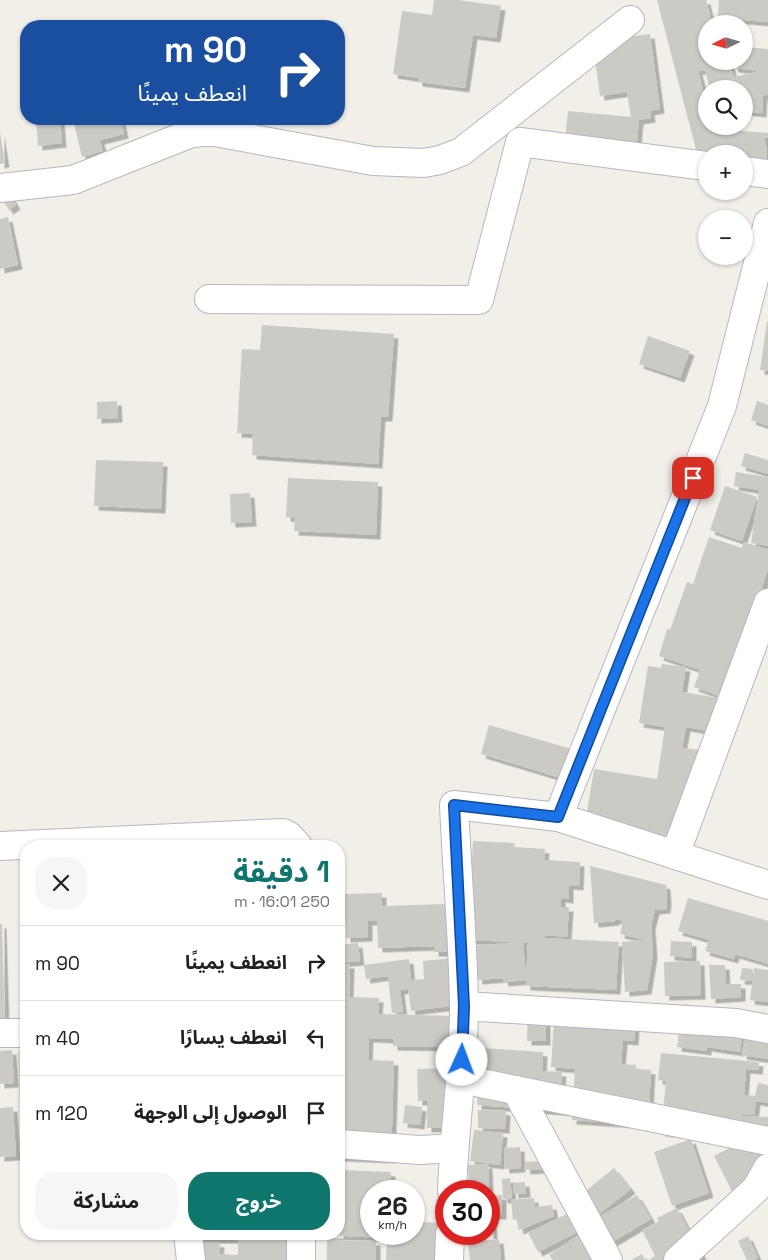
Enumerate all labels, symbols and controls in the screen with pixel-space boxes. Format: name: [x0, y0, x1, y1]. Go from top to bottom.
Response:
north arrow: [698, 15, 752, 70]
map controls: [698, 15, 753, 265]
text: 90 m: [164, 28, 247, 72]
icon: right: [265, 40, 330, 105]
text: انعطف يمينًا: [138, 79, 247, 107]
button: search: [698, 80, 753, 135]
button: +: [698, 145, 753, 200]
button: −: [698, 210, 753, 265]
pin: [672, 457, 714, 499]
icon: arrive: [679, 464, 707, 492]
text: 1 دقيقة: [233, 852, 330, 891]
button: close: [35, 857, 87, 909]
text: 250 m · 16:01: [234, 891, 330, 912]
icon: right: [302, 949, 330, 977]
text: انعطف يمينًا: [185, 950, 287, 975]
text: 90 m: [35, 951, 80, 976]
icon: left: [302, 1024, 330, 1052]
text: انعطف يسارًا: [180, 1025, 287, 1050]
text: 40 m: [35, 1026, 80, 1051]
position arrow: [435, 1033, 487, 1085]
icon: arrive: [302, 1099, 330, 1127]
text: الوصول إلى الوجهة: [134, 1100, 287, 1125]
text: 120 m: [35, 1101, 88, 1126]
button: مشاركة: [35, 1172, 178, 1230]
button: خروج: [188, 1172, 330, 1230]
speed limit sign: 30: [435, 1180, 500, 1245]
text: 26: [377, 1190, 408, 1222]
text: km/h: [378, 1217, 407, 1233]

